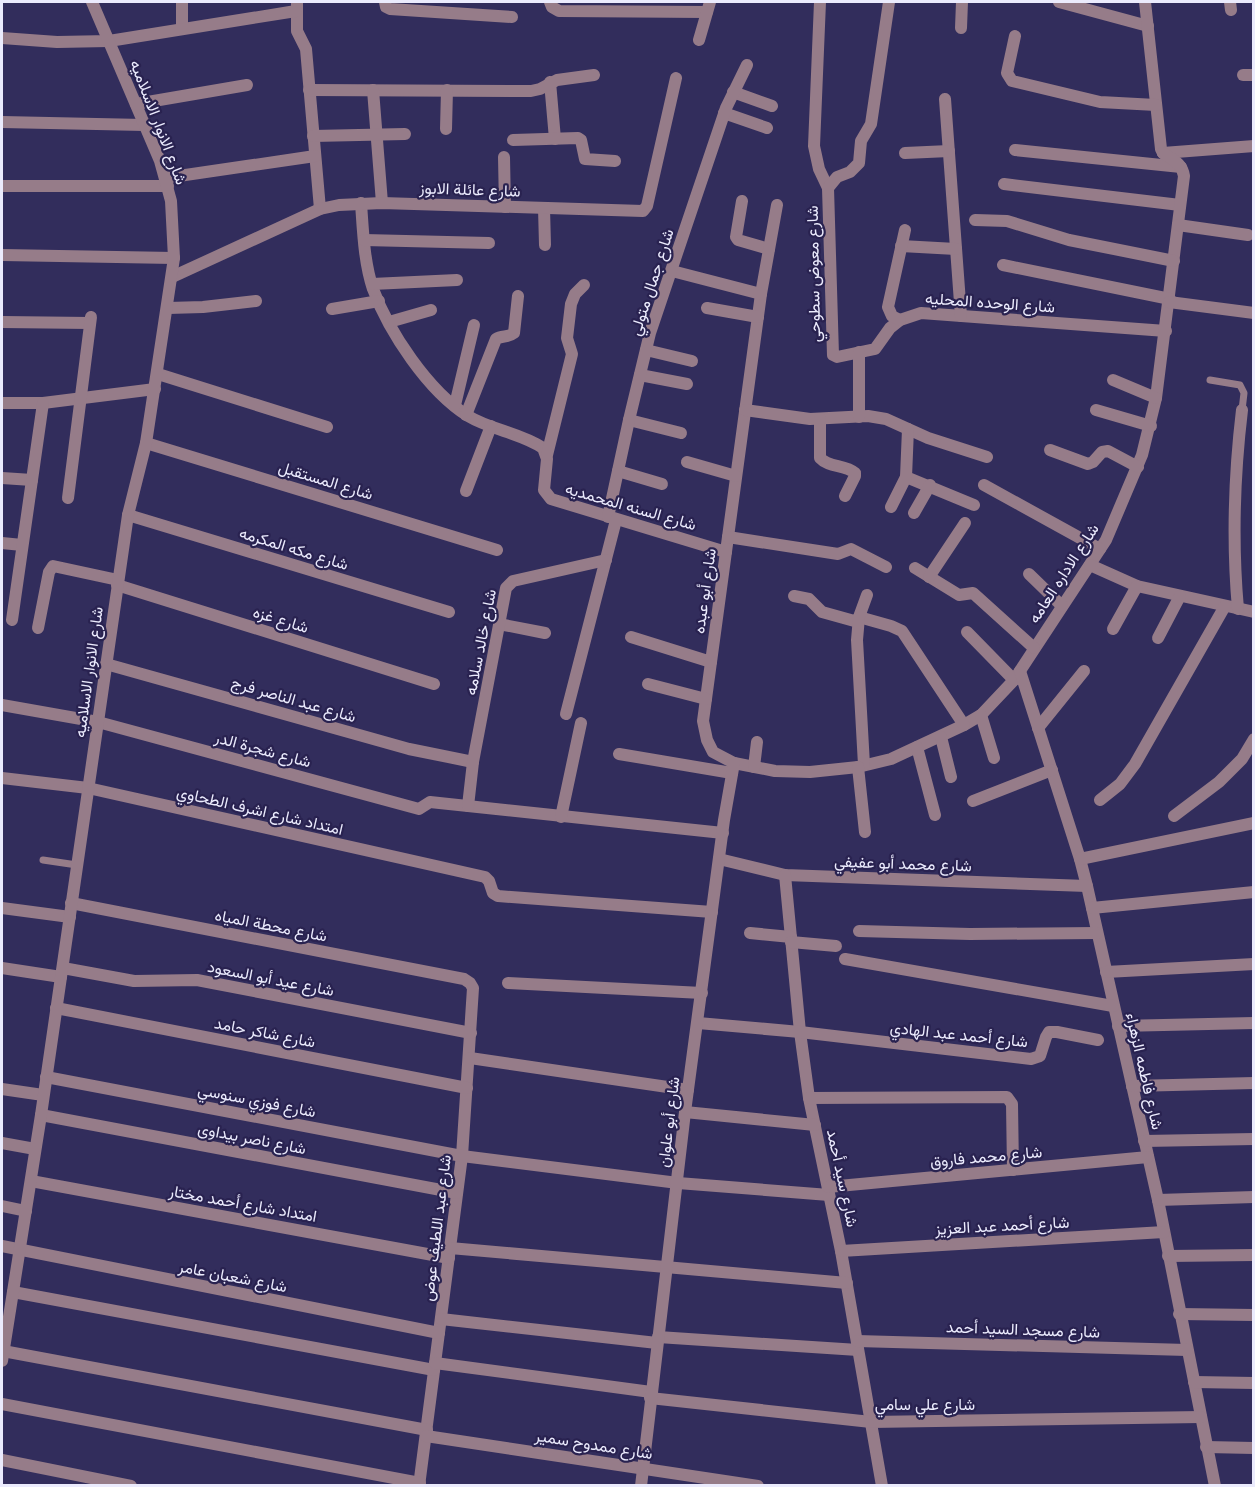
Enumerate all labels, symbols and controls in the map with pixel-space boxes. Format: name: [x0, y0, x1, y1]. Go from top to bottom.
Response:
street label: شارع الانوار الاسلاميه: [124, 57, 191, 188]
street label: شارع عائلة الابوز: [418, 178, 521, 203]
street label: شارع معوض سطوحي: [803, 205, 828, 343]
street label: شارع جمال متولي: [625, 226, 681, 339]
street label: شارع الوحده المحليه: [924, 288, 1056, 319]
street label: شارع المستقبل: [276, 457, 375, 506]
street label: شارع السنه المحمديه: [563, 479, 699, 536]
street label: شارع الاداره العامه: [1024, 520, 1104, 628]
street label: شارع مكه المكرمه: [236, 523, 351, 576]
street label: شارع أبو عبده: [689, 547, 722, 635]
street label: شارع خالد سلامه: [461, 587, 502, 697]
street label: شارع غزه: [250, 602, 311, 639]
street label: شارع الانوار الاسلاميه: [70, 605, 109, 739]
street label: شارع عبد الناصر فرج: [229, 673, 358, 728]
street label: شارع شجرة الدر: [211, 727, 313, 773]
street label: امتداد شارع اشرف الطحاوي: [174, 782, 345, 843]
street label: شارع محمد أبو عفيفي: [834, 852, 972, 879]
street label: شارع محطة المياه: [213, 905, 329, 948]
street label: شارع عيد أبو السعود: [206, 957, 336, 1002]
street label: شارع فاطمه الزهراء: [1120, 1011, 1167, 1132]
street label: شارع شاكر حامد: [212, 1013, 317, 1054]
street label: شارع أحمد عبد الهادي: [889, 1018, 1029, 1055]
street label: شارع أبو علوان: [654, 1076, 685, 1169]
street label: شارع فوزي سنوسي: [196, 1080, 318, 1125]
street label: شارع ناصر بيداوى: [196, 1119, 308, 1160]
street label: شارع سيد أحمد: [821, 1127, 862, 1229]
street label: شارع محمد فاروق: [929, 1142, 1043, 1173]
street label: شارع عبد اللطيف عوض: [418, 1154, 457, 1303]
street label: امتداد شارع أحمد مختار: [166, 1181, 318, 1228]
street label: شارع أحمد عبد العزيز: [933, 1212, 1070, 1241]
street label: شارع شعبان عامر: [176, 1256, 289, 1298]
street label: شارع مسجد السيد أحمد: [945, 1317, 1100, 1344]
street label: شارع علي سامي: [875, 1395, 975, 1418]
street label: شارع ممدوح سمير: [532, 1426, 654, 1465]

